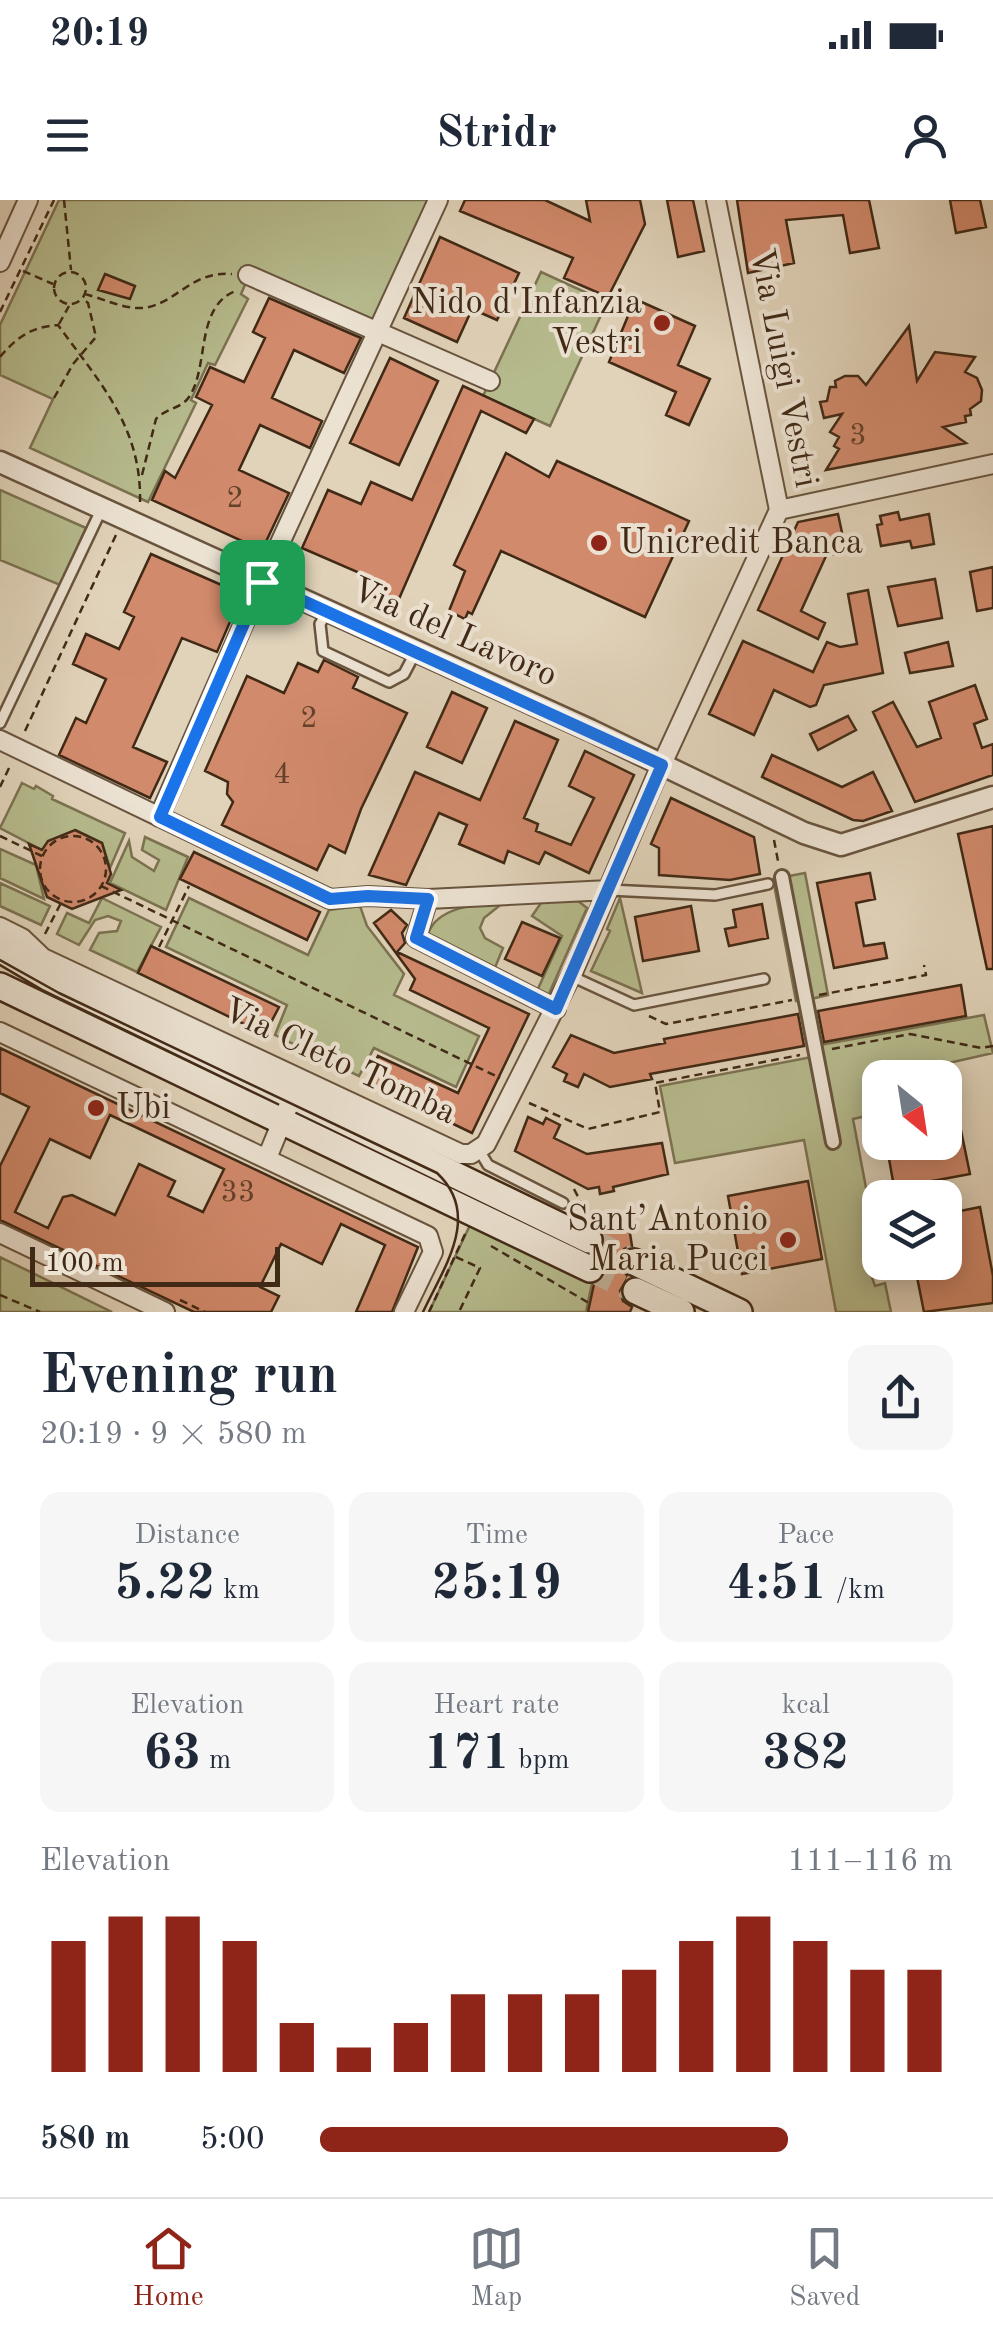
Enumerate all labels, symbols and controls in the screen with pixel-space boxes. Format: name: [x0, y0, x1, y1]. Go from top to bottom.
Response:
text: 20:19: [50, 16, 149, 54]
icon: menu: [40, 108, 95, 163]
icon: person: [898, 108, 953, 163]
text: Stridr: [436, 112, 557, 157]
street label: Via Luigi Vestri: [743, 246, 823, 490]
place label: Nido d'Infanzia Vestri: [411, 286, 642, 361]
marker: Nido d'Infanzia Vestri: [651, 312, 673, 334]
house number: 3: [849, 421, 867, 451]
house number: 2: [226, 484, 244, 514]
place label: Unicredit Banca: [619, 526, 863, 561]
marker: Unicredit Banca: [588, 532, 610, 554]
pin: [220, 540, 305, 625]
icon: arrive: [235, 555, 290, 610]
street label: Via del Lavoro: [346, 572, 562, 694]
house number: 2: [300, 704, 318, 734]
house number: 4: [273, 760, 291, 790]
street label: Via Cleto Tomba: [217, 993, 461, 1131]
north arrow: [862, 1060, 962, 1160]
map controls: [862, 1060, 962, 1280]
place label: Ubi: [116, 1091, 171, 1126]
marker: Ubi: [85, 1097, 107, 1119]
house number: 33: [221, 1178, 255, 1208]
button: layers: [862, 1180, 962, 1280]
place label: Sant’Antonio Maria Pucci: [567, 1203, 768, 1278]
marker: Sant’Antonio Maria Pucci: [777, 1229, 799, 1251]
scale bar: [30, 1242, 280, 1286]
text: 100 m: [45, 1250, 124, 1278]
button: share: [848, 1345, 953, 1450]
text: Evening run: [40, 1350, 338, 1405]
text: 20:19 · 9 × 580 m: [40, 1419, 307, 1451]
text: Distance: [134, 1522, 240, 1550]
text: Time: [465, 1522, 528, 1550]
text: Pace: [777, 1522, 834, 1550]
text: 5.22: [114, 1560, 215, 1610]
text: 25:19: [431, 1560, 561, 1610]
text: 4:51: [727, 1560, 828, 1610]
text: km: [215, 1577, 260, 1605]
text: /km: [828, 1577, 885, 1605]
text: Elevation: [130, 1692, 244, 1720]
text: Heart rate: [434, 1692, 559, 1720]
text: kcal: [782, 1692, 830, 1720]
text: 63: [143, 1730, 201, 1780]
text: 171: [424, 1730, 511, 1780]
text: 382: [762, 1730, 849, 1780]
text: m: [201, 1747, 231, 1775]
text: bpm: [511, 1747, 569, 1775]
text: Elevation: [40, 1846, 170, 1878]
text: 111–116 m: [787, 1846, 953, 1878]
text: 580 m: [40, 2124, 130, 2156]
text: 5:00: [200, 2124, 265, 2156]
tab: Home: [133, 2221, 204, 2316]
tab: Map: [469, 2221, 524, 2316]
tab: Saved: [789, 2221, 860, 2316]

